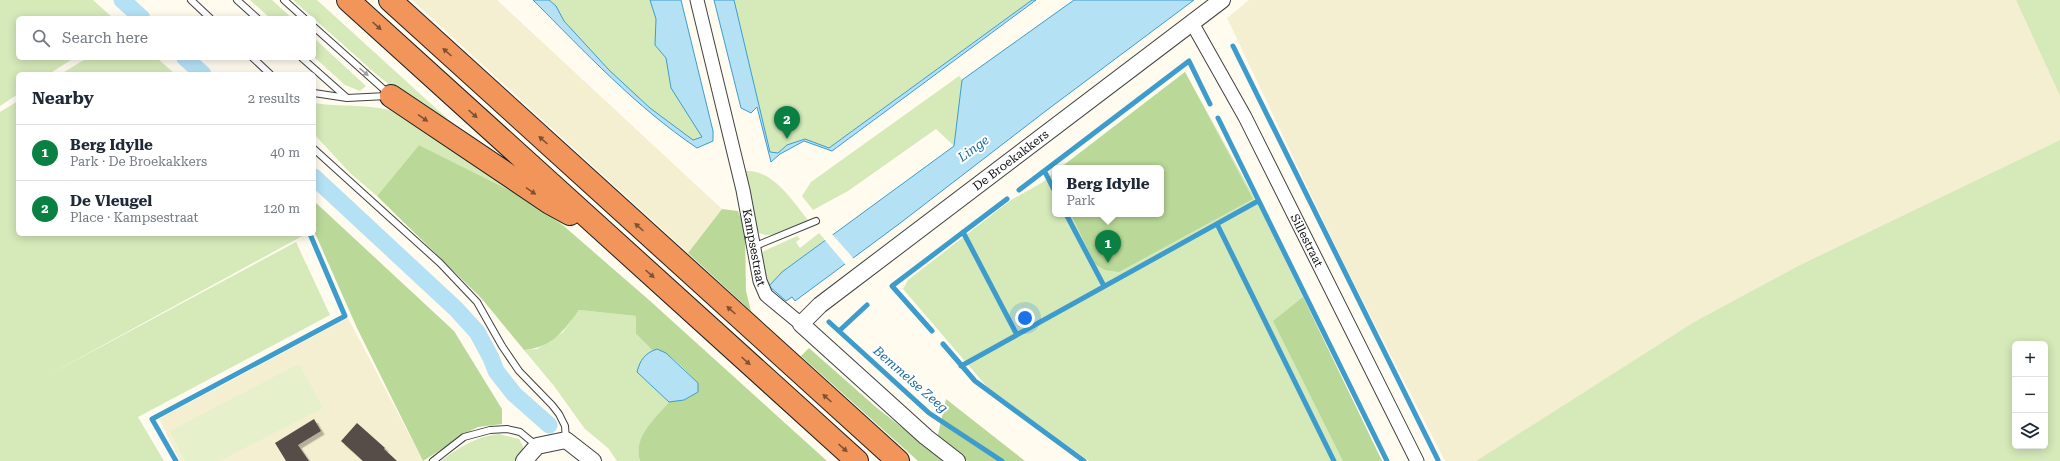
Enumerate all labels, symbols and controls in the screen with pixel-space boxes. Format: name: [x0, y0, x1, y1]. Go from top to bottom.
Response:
search box: [16, 16, 316, 60]
one-way arrow: [372, 22, 382, 31]
icon: search: [30, 27, 52, 49]
text: Search here: [62, 29, 148, 47]
one-way arrow: [442, 47, 452, 57]
one-way arrow: [358, 68, 369, 77]
text: Nearby: [32, 88, 94, 108]
text: 2 results: [248, 91, 300, 106]
pin: 2: [774, 106, 800, 139]
one-way arrow: [468, 109, 478, 118]
one-way arrow: [418, 114, 428, 122]
street label: De Broekakkers: [970, 127, 1052, 193]
water label: Linge: [954, 132, 992, 165]
one-way arrow: [538, 135, 548, 144]
text: Berg Idylle: [70, 136, 153, 154]
text: 1: [41, 145, 49, 160]
text: 40 m: [270, 145, 300, 160]
text: Park · De Broekakkers: [70, 154, 207, 169]
popup: [1052, 165, 1164, 217]
text: Berg Idylle: [1067, 175, 1149, 193]
one-way arrow: [526, 187, 536, 195]
text: De Vleugel: [70, 192, 152, 210]
text: Park: [1067, 193, 1095, 208]
text: 2: [41, 201, 49, 216]
text: 120 m: [263, 201, 300, 216]
street label: Kampsestraat: [740, 208, 769, 289]
text: Place · Kampsestraat: [70, 210, 198, 225]
street label: Sillestraat: [1288, 212, 1326, 270]
one-way arrow: [634, 222, 644, 232]
pin: 1: [1095, 230, 1121, 263]
one-way arrow: [645, 269, 654, 278]
one-way arrow: [726, 306, 736, 315]
your location: [1015, 308, 1035, 328]
map controls: [2012, 341, 2048, 449]
button: +: [2012, 341, 2048, 377]
water label: Bemmelse Zeeg: [870, 342, 951, 416]
one-way arrow: [741, 356, 751, 366]
button: −: [2012, 377, 2048, 413]
one-way arrow: [822, 393, 832, 402]
button: layers: [2012, 413, 2048, 449]
one-way arrow: [837, 444, 848, 453]

